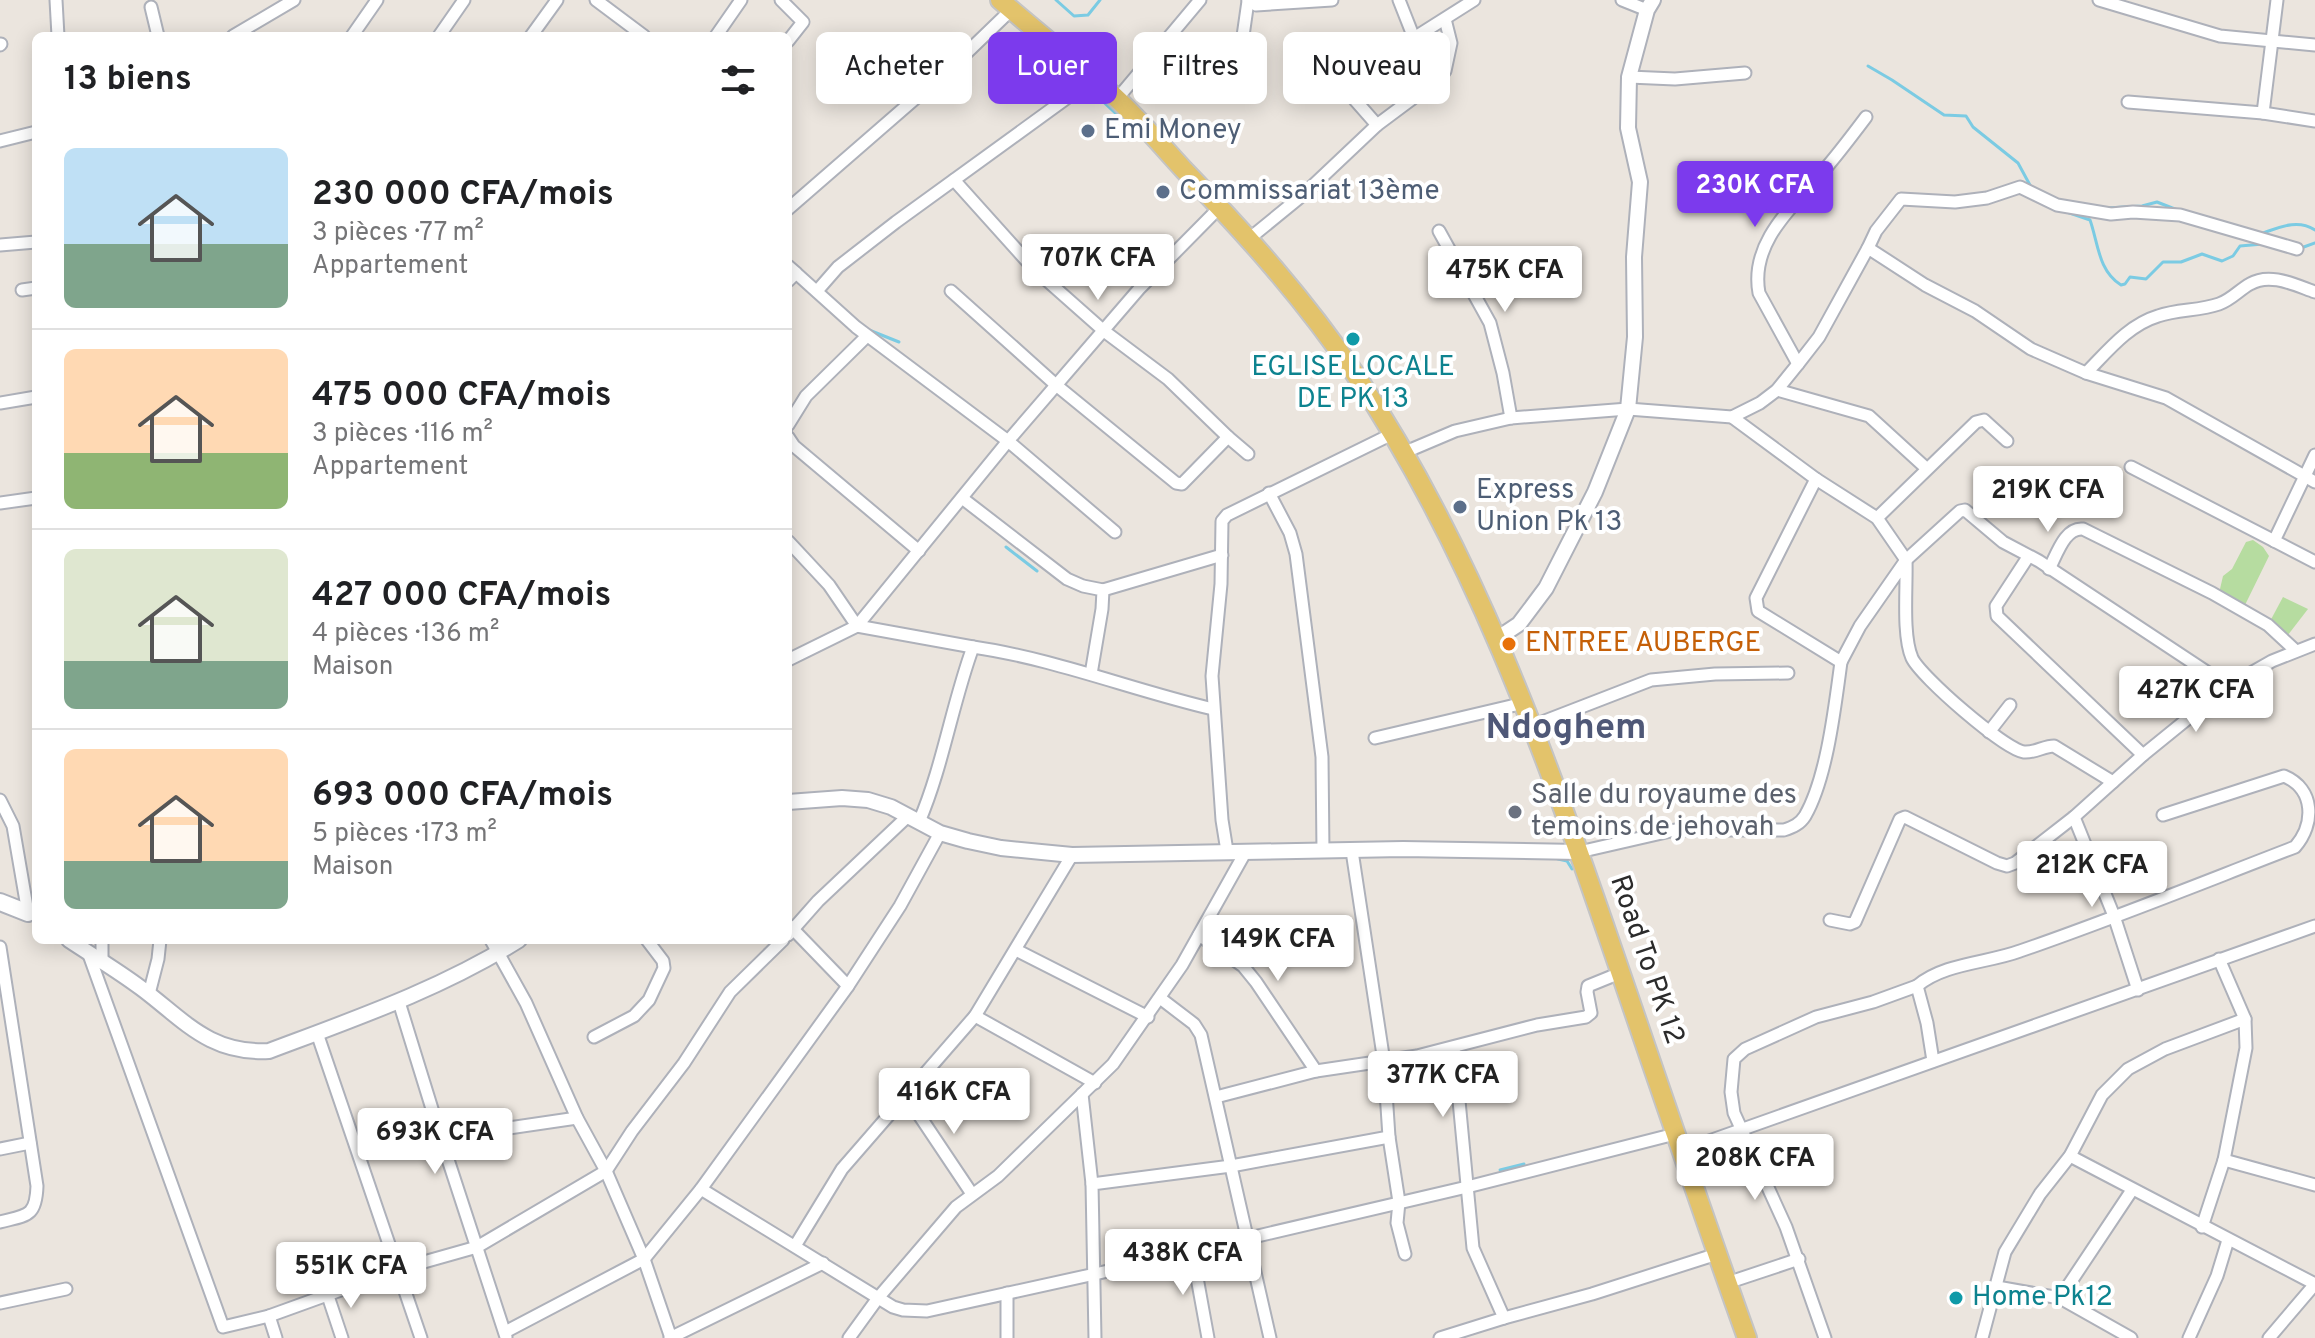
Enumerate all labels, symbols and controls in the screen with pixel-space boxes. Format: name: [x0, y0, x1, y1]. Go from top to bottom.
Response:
chip: Acheter: [816, 32, 972, 104]
chip: Louer: [988, 32, 1117, 104]
chip: Filtres: [1133, 32, 1267, 104]
chip: Nouveau: [1283, 32, 1450, 104]
icon: filters: [716, 58, 760, 102]
text: 13 biens: [64, 59, 192, 102]
place label: Emi Money: [1104, 113, 1242, 149]
marker: Emi Money: [1079, 122, 1097, 140]
pin: 230K CFA: [1672, 161, 1838, 229]
text: 230K CFA: [1695, 170, 1815, 203]
text: 230 000 CFA/mois: [312, 174, 614, 217]
place label: Commissariat 13ème: [1179, 174, 1440, 210]
icon: home: [128, 180, 224, 276]
marker: Commissariat 13ème: [1154, 183, 1172, 201]
text: 3 pièces · 77 m²: [312, 217, 484, 250]
pin: 707K CFA: [1015, 234, 1181, 302]
text: 707K CFA: [1040, 243, 1156, 276]
pin: 475K CFA: [1422, 246, 1588, 314]
text: Appartement: [312, 250, 468, 283]
text: 475K CFA: [1446, 255, 1564, 288]
marker: EGLISE LOCALE DE PK 13: [1344, 330, 1362, 348]
place label: EGLISE LOCALE DE PK 13: [1251, 350, 1455, 418]
text: 475 000 CFA/mois: [312, 375, 612, 418]
icon: home: [128, 381, 224, 477]
text: 3 pièces · 116 m²: [312, 418, 493, 451]
text: Appartement: [312, 451, 468, 484]
pin: 219K CFA: [1965, 466, 2131, 534]
place label: Express Union Pk 13: [1476, 473, 1622, 541]
text: 219K CFA: [1991, 475, 2105, 508]
marker: Express Union Pk 13: [1451, 498, 1469, 516]
text: 427 000 CFA/mois: [312, 575, 611, 618]
icon: home: [128, 581, 224, 677]
text: 4 pièces · 136 m²: [312, 618, 499, 651]
place label: ENTREE AUBERGE: [1525, 626, 1761, 662]
marker: ENTREE AUBERGE: [1500, 635, 1518, 653]
text: Maison: [312, 651, 393, 684]
pin: 427K CFA: [2113, 666, 2279, 734]
text: 427K CFA: [2137, 675, 2255, 708]
district label: Ndoghem: [1485, 706, 1647, 752]
text: 693 000 CFA/mois: [312, 775, 613, 818]
place label: Salle du royaume des temoins de jehovah: [1531, 778, 1797, 846]
icon: home: [128, 781, 224, 877]
marker: Salle du royaume des temoins de jehovah: [1506, 803, 1524, 821]
text: 5 pièces · 173 m²: [312, 818, 497, 851]
pin: 212K CFA: [2009, 841, 2175, 909]
text: 212K CFA: [2035, 850, 2149, 883]
text: Maison: [312, 851, 393, 884]
street label: Road To PK 12: [1600, 871, 1692, 1049]
pin: 149K CFA: [1195, 915, 1361, 983]
text: 149K CFA: [1221, 924, 1335, 957]
pin: 377K CFA: [1360, 1051, 1526, 1119]
text: 377K CFA: [1386, 1060, 1500, 1093]
pin: 416K CFA: [871, 1068, 1037, 1136]
text: 416K CFA: [897, 1077, 1011, 1110]
pin: 693K CFA: [352, 1108, 518, 1176]
text: 693K CFA: [376, 1117, 495, 1150]
pin: 208K CFA: [1672, 1134, 1838, 1202]
text: 208K CFA: [1695, 1143, 1815, 1176]
pin: 438K CFA: [1100, 1229, 1266, 1297]
text: 438K CFA: [1123, 1238, 1243, 1271]
pin: 551K CFA: [268, 1242, 434, 1310]
text: 551K CFA: [294, 1251, 408, 1284]
place label: Home Pk12: [1972, 1280, 2113, 1316]
marker: Home Pk12: [1947, 1289, 1965, 1307]

